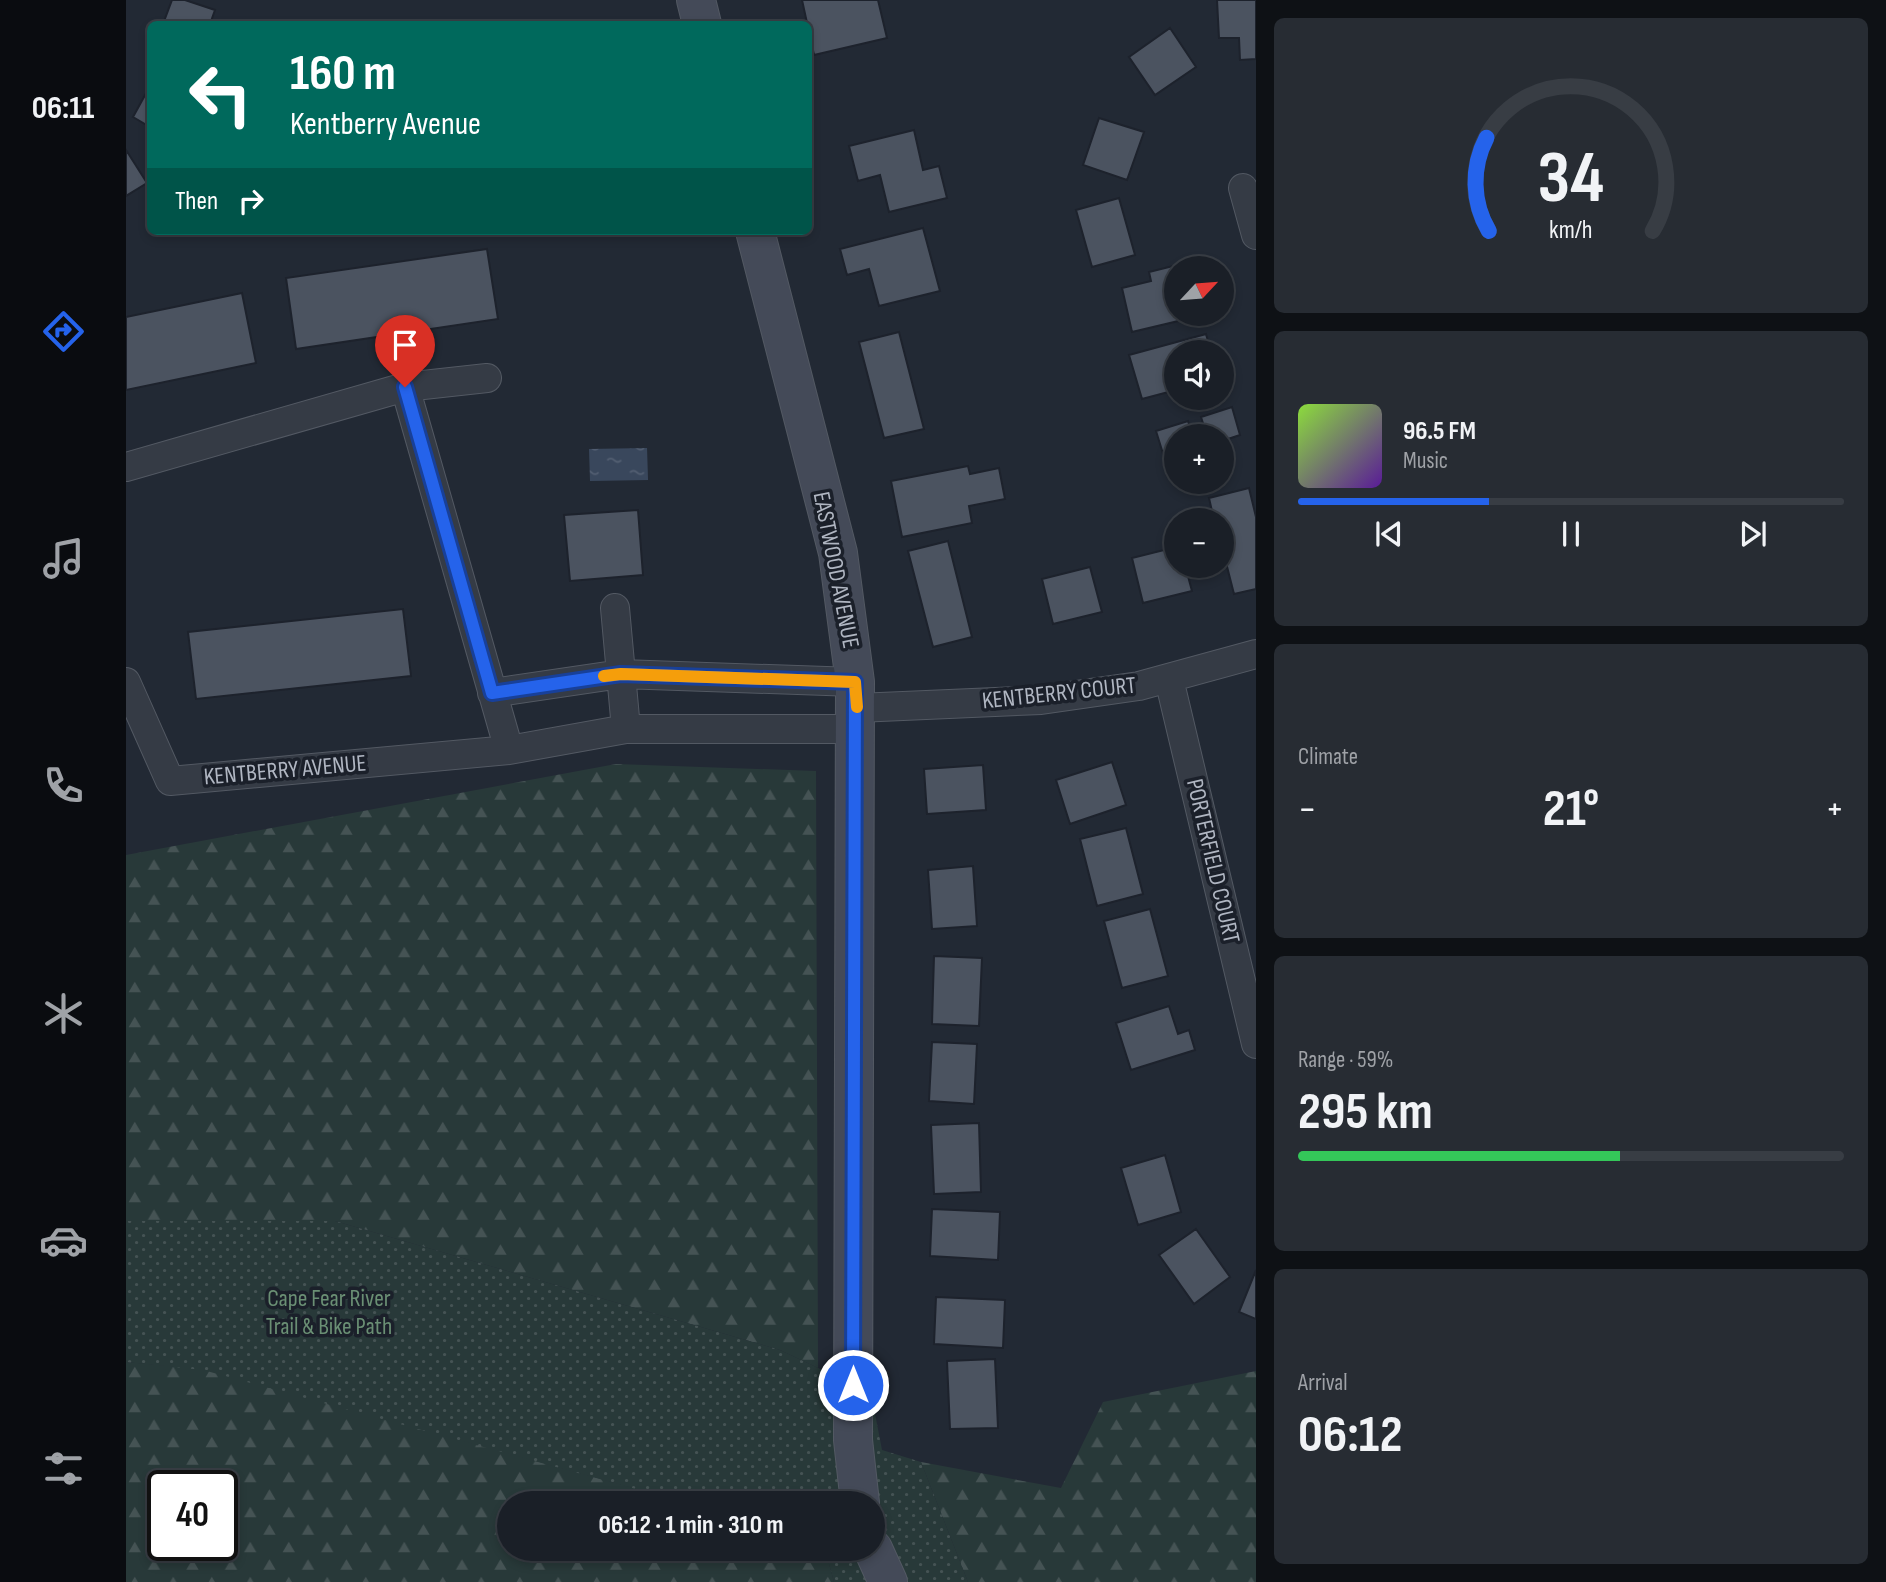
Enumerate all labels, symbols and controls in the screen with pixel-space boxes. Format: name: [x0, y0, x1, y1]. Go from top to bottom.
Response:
text: 160 m: [290, 45, 396, 104]
icon: left: [175, 49, 266, 140]
text: 06:11: [32, 89, 94, 128]
text: Kentberry Avenue: [290, 105, 481, 144]
text: 34: [1538, 136, 1604, 224]
icon: right: [232, 182, 270, 220]
text: Then: [175, 186, 218, 217]
text: km/h: [1549, 215, 1593, 246]
north arrow: [1164, 256, 1234, 326]
map controls: [1164, 256, 1234, 578]
icon: directions: [39, 307, 88, 356]
pin: [375, 315, 435, 387]
icon: arrive: [386, 326, 424, 364]
button: sound: [1164, 340, 1234, 410]
text: 96.5 FM: [1403, 416, 1476, 447]
button: +: [1164, 424, 1234, 494]
text: Music: [1403, 447, 1448, 475]
street label: EASTWOOD AVENUE: [807, 489, 865, 651]
button: −: [1164, 508, 1234, 578]
icon: previous: [1370, 515, 1408, 553]
icon: pause: [1552, 515, 1590, 553]
icon: next: [1734, 515, 1772, 553]
icon: music: [39, 534, 88, 583]
street label: KENTBERRY COURT: [981, 670, 1138, 715]
text: Climate: [1298, 743, 1358, 771]
street label: KENTBERRY AVENUE: [202, 748, 368, 792]
icon: phone: [39, 761, 88, 810]
street label: PORTERFIELD COURT: [1180, 776, 1246, 946]
text: 21°: [1543, 778, 1599, 841]
text: −: [1298, 787, 1317, 832]
text: +: [1825, 787, 1844, 832]
icon: climate: [39, 989, 88, 1038]
text: Range · 59%: [1298, 1046, 1393, 1074]
text: 295 km: [1298, 1081, 1433, 1144]
icon: car: [39, 1216, 88, 1265]
park label: Cape Fear River Trail & Bike Path: [266, 1284, 392, 1341]
position arrow: [816, 1348, 890, 1422]
text: Arrival: [1298, 1369, 1347, 1397]
text: 06:12: [1298, 1404, 1403, 1467]
icon: filters: [39, 1444, 88, 1493]
speed limit sign: 40: [147, 1470, 238, 1561]
text: 06:12 · 1 min · 310 m: [599, 1510, 783, 1541]

